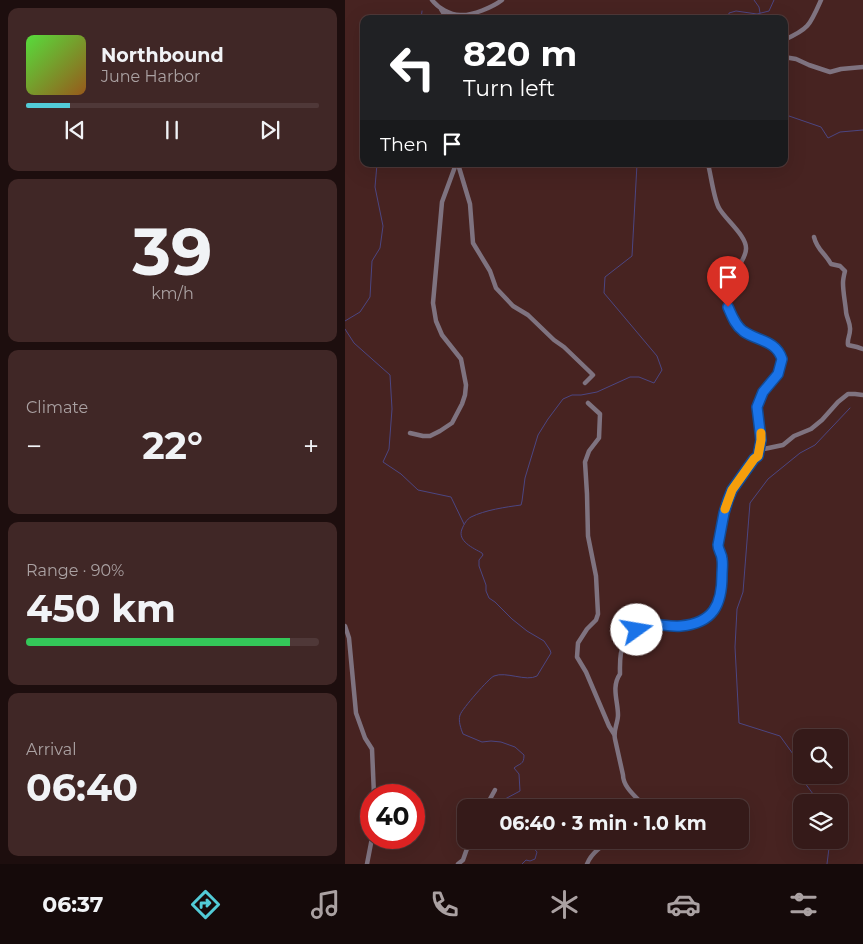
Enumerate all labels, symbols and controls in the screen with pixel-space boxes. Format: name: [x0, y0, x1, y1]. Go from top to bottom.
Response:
text: 820 m: [463, 32, 577, 75]
icon: left: [380, 35, 445, 100]
text: Northbound: [101, 44, 224, 67]
text: June Harbor: [101, 67, 200, 86]
text: Turn left: [463, 75, 555, 102]
icon: previous: [61, 116, 89, 144]
icon: pause: [158, 116, 186, 144]
icon: next: [256, 116, 284, 144]
icon: arrive: [438, 130, 466, 158]
text: Then: [380, 133, 428, 156]
text: 39: [133, 212, 212, 291]
pin: [707, 256, 749, 307]
icon: arrive: [714, 263, 742, 291]
text: km/h: [151, 284, 194, 303]
text: Climate: [26, 398, 88, 417]
text: 22°: [142, 422, 203, 469]
text: −: [26, 429, 42, 463]
text: +: [303, 429, 319, 463]
text: Range · 90%: [26, 561, 124, 580]
text: 450 km: [26, 585, 176, 632]
position arrow: [610, 603, 662, 655]
map controls: [793, 729, 848, 849]
button: search: [793, 729, 848, 784]
text: Arrival: [26, 740, 76, 759]
text: 06:40: [26, 764, 138, 811]
speed limit sign: 40: [360, 784, 425, 849]
button: layers: [793, 794, 848, 849]
text: 06:40 · 3 min · 1.0 km: [499, 812, 707, 835]
icon: directions: [188, 887, 223, 922]
icon: music: [308, 887, 343, 922]
icon: phone: [427, 887, 462, 922]
icon: climate: [547, 887, 582, 922]
icon: car: [666, 887, 701, 922]
icon: filters: [786, 887, 821, 922]
text: 06:37: [42, 891, 103, 918]

